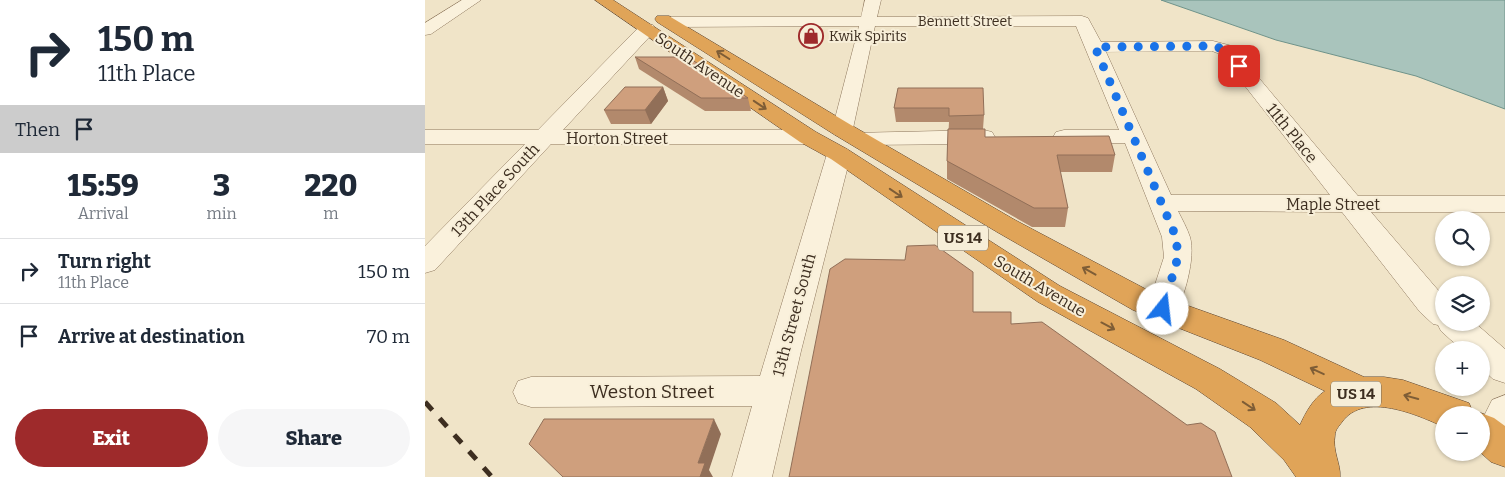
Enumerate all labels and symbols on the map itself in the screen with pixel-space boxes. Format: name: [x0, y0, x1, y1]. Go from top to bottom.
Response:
street label: Bennett Street: [918, 13, 1012, 30]
shop icon: Kwik Spirits: [798, 23, 824, 49]
street label: South Avenue: [652, 28, 748, 102]
place label: Kwik Spirits: [829, 28, 907, 45]
pin: [1218, 45, 1260, 87]
one-way arrow: [716, 50, 730, 60]
street label: 11th Place: [1262, 99, 1322, 167]
one-way arrow: [752, 100, 766, 110]
street label: Horton Street: [566, 129, 668, 148]
street label: 13th Place South: [447, 139, 543, 241]
one-way arrow: [889, 188, 903, 198]
street label: Maple Street: [1286, 195, 1380, 214]
road number: US 14: [938, 226, 988, 250]
street label: 13th Street South: [768, 251, 820, 379]
street label: South Avenue: [991, 251, 1089, 321]
one-way arrow: [1082, 266, 1096, 276]
position arrow: [1136, 282, 1188, 334]
one-way arrow: [1100, 322, 1115, 331]
one-way arrow: [1310, 366, 1325, 375]
street label: Weston Street: [590, 380, 714, 403]
road number: US 14: [1331, 382, 1381, 406]
one-way arrow: [1403, 392, 1419, 402]
one-way arrow: [1241, 401, 1255, 411]

